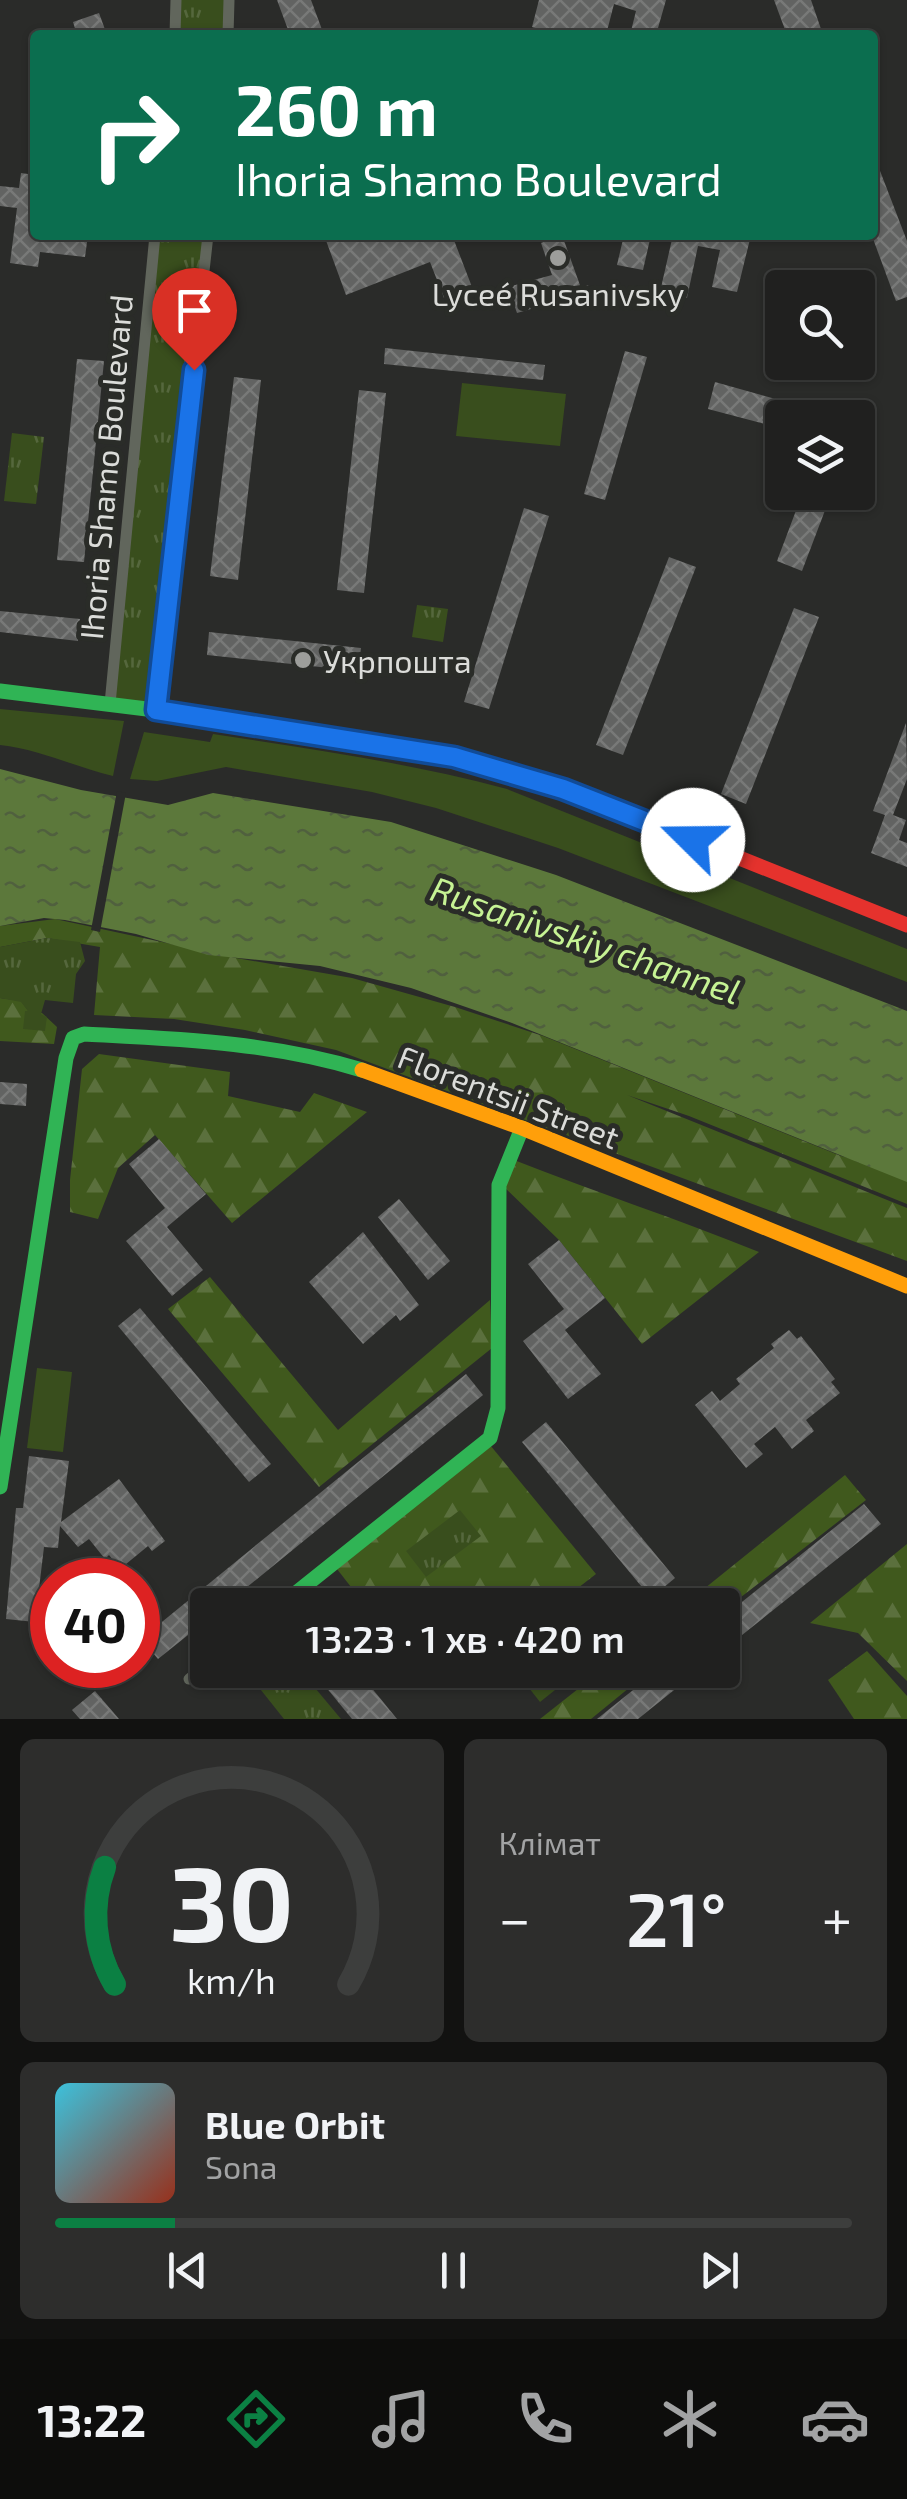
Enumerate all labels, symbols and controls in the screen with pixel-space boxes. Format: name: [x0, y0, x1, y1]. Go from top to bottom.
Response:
text: 260 m: [235, 66, 438, 150]
icon: right: [70, 70, 200, 200]
text: Ihoria Shamo Boulevard: [235, 151, 722, 205]
marker: Lyceé Rusanivsky: [547, 247, 569, 269]
pin: [152, 268, 237, 371]
map controls: [765, 270, 875, 510]
button: search: [765, 270, 875, 380]
place label: Lyceé Rusanivsky: [432, 274, 684, 312]
icon: arrive: [167, 283, 222, 338]
street label: Ihoria Shamo Boulevard: [71, 293, 139, 641]
button: layers: [765, 400, 875, 510]
place label: Укрпошта: [323, 641, 472, 679]
marker: Укрпошта: [292, 649, 314, 671]
position arrow: [641, 788, 745, 892]
water label: Rusanivskiy channel: [425, 866, 746, 1013]
street label: Florentsii Street: [393, 1036, 625, 1156]
speed limit sign: 40: [30, 1558, 160, 1688]
text: 13:23 · 1 хв · 420 m: [305, 1615, 625, 1661]
text: Клімат: [499, 1823, 601, 1861]
text: 30: [169, 1838, 294, 1963]
text: 21°: [626, 1872, 727, 1962]
text: −: [499, 1884, 531, 1950]
text: +: [822, 1884, 852, 1950]
text: km/h: [187, 1958, 276, 2001]
text: Blue Orbit: [205, 2101, 385, 2147]
text: Sona: [205, 2147, 277, 2185]
icon: previous: [160, 2243, 215, 2298]
icon: pause: [426, 2243, 481, 2298]
icon: next: [692, 2243, 747, 2298]
icon: directions: [221, 2384, 291, 2454]
icon: music: [366, 2384, 436, 2454]
icon: phone: [510, 2384, 580, 2454]
icon: climate: [655, 2384, 725, 2454]
icon: car: [800, 2384, 870, 2454]
text: 13:22: [37, 2392, 146, 2446]

